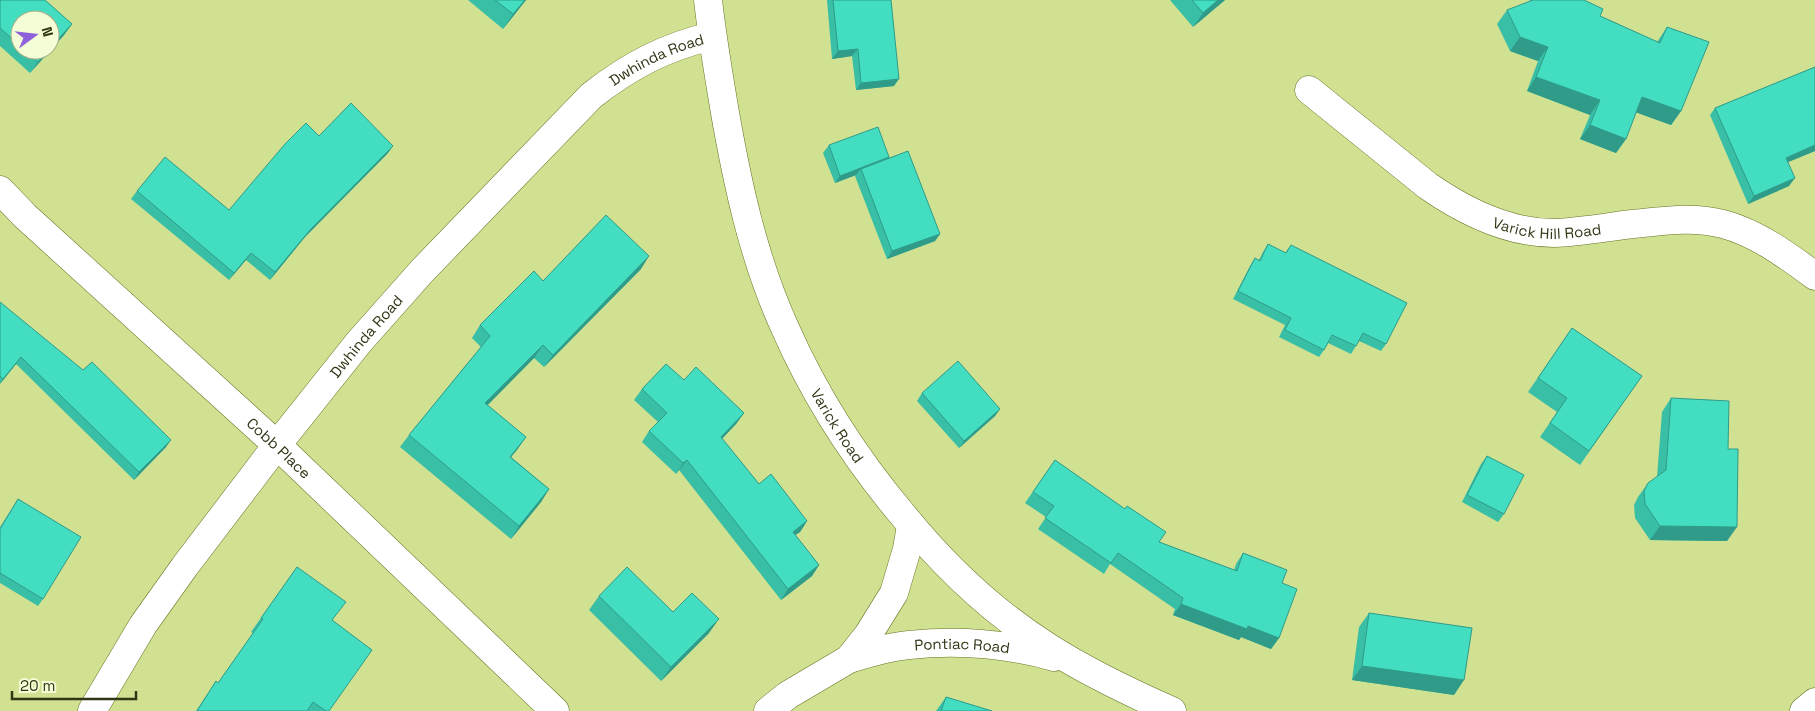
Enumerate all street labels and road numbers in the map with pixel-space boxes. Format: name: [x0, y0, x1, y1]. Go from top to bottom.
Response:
street label: Dwhinda Road: [605, 29, 706, 89]
street label: Varick Hill Road: [1490, 212, 1602, 243]
street label: Dwhinda Road: [325, 290, 406, 381]
street label: Varick Road: [807, 385, 868, 466]
street label: Cobb Place: [243, 413, 315, 482]
street label: Pontiac Road: [914, 633, 1011, 657]

